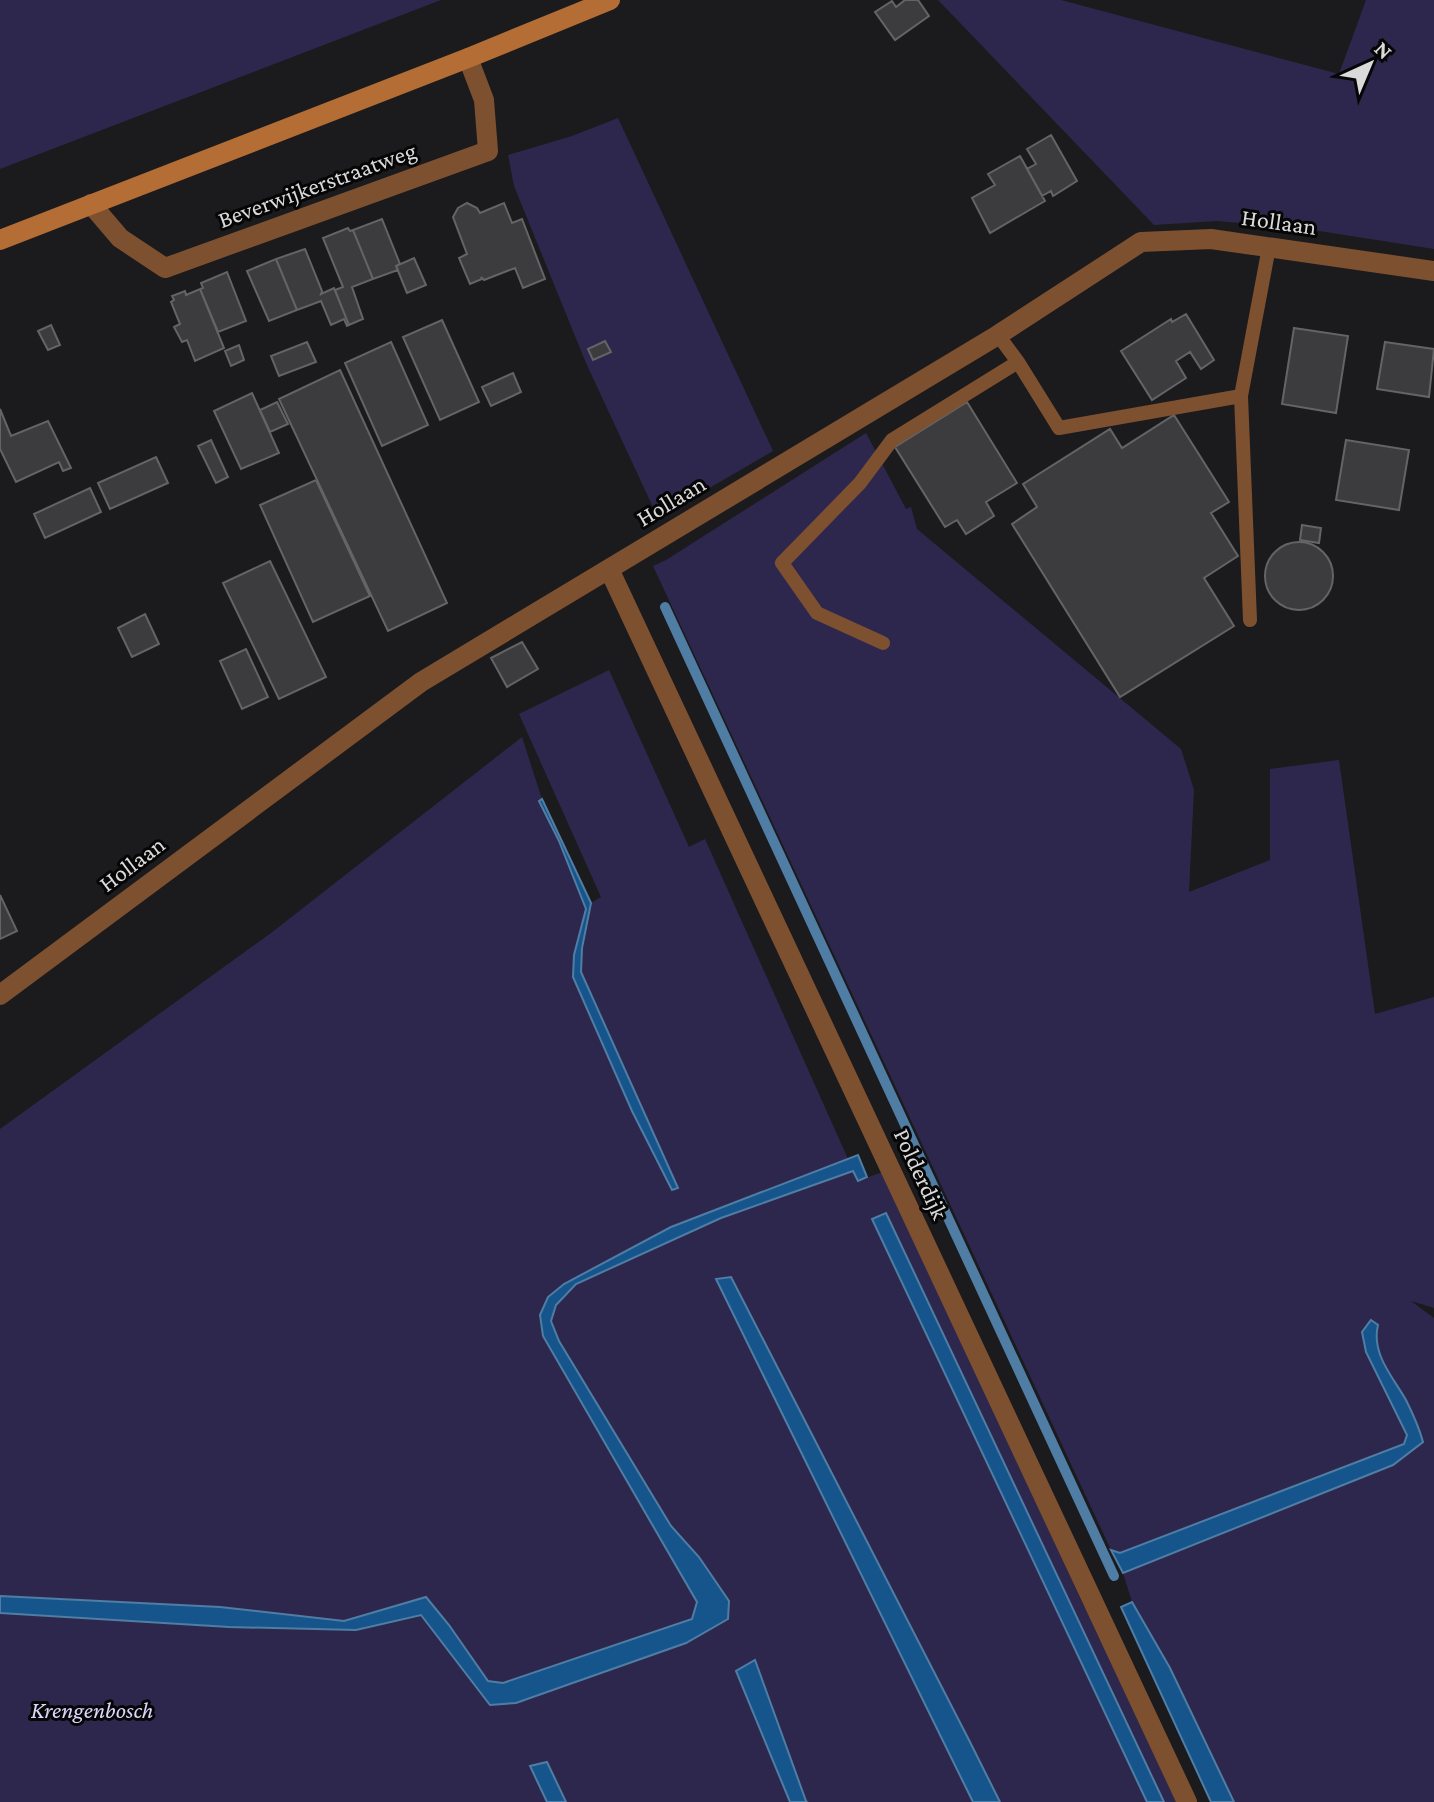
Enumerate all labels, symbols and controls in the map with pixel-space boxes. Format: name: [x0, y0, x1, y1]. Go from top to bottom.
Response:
north arrow: [1330, 24, 1410, 104]
text: N: [1369, 36, 1398, 64]
street label: Beverwijkerstraatweg: [214, 136, 420, 233]
street label: Hollaan: [1240, 203, 1318, 240]
street label: Hollaan: [631, 470, 710, 532]
street label: Hollaan: [93, 830, 170, 897]
street label: Polderdijk: [889, 1124, 954, 1224]
park label: Krengenbosch: [31, 1696, 153, 1723]

